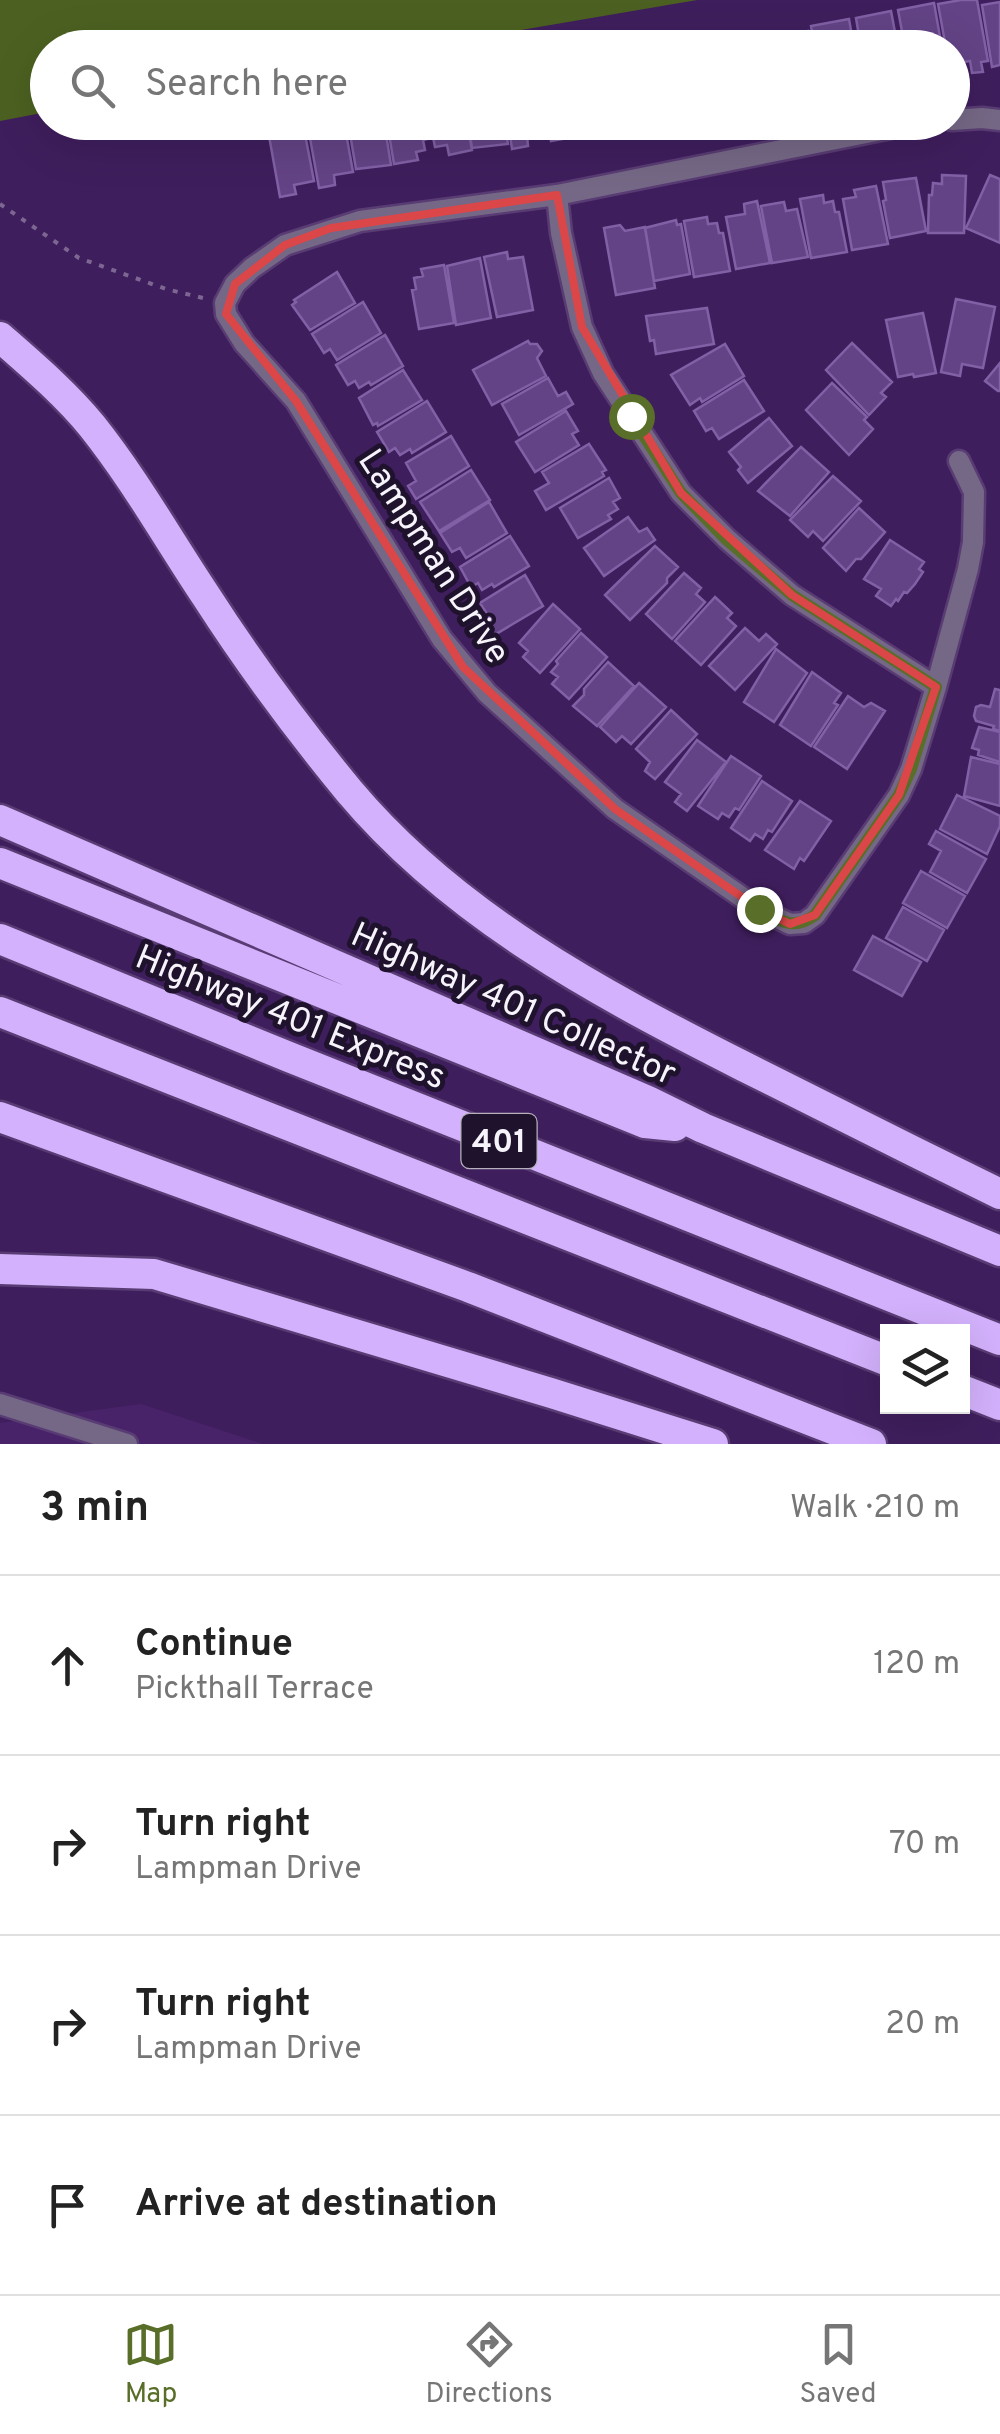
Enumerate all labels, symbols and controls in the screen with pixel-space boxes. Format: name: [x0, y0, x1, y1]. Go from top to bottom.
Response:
search box: [30, 30, 970, 140]
icon: search: [65, 58, 120, 113]
text: Search here: [145, 61, 348, 110]
route start: [609, 394, 655, 440]
street label: Lampman Drive: [347, 442, 518, 673]
route end: [737, 887, 783, 933]
street label: Highway 401 Collector: [344, 914, 682, 1097]
street label: Highway 401 Express: [128, 936, 451, 1101]
road number: 401: [462, 1114, 536, 1168]
map controls: [880, 1324, 970, 1414]
button: layers: [880, 1324, 970, 1414]
text: 3 min: [40, 1483, 149, 1536]
text: Walk · 210 m: [790, 1489, 960, 1529]
text: Continue: [135, 1621, 293, 1670]
icon: ahead: [40, 1638, 95, 1693]
text: 120 m: [873, 1645, 960, 1685]
text: Pickthall Terrace: [135, 1670, 374, 1710]
text: Turn right: [135, 1801, 310, 1850]
icon: right: [40, 1818, 95, 1873]
text: 70 m: [889, 1825, 960, 1865]
text: Lampman Drive: [135, 1850, 361, 1890]
text: Turn right: [135, 1981, 310, 2030]
icon: right: [40, 1998, 95, 2053]
text: 20 m: [885, 2005, 960, 2045]
text: Lampman Drive: [135, 2030, 361, 2070]
icon: arrive: [40, 2178, 95, 2233]
text: Arrive at destination: [135, 2181, 498, 2230]
tab: Map: [123, 2317, 178, 2413]
tab: Directions: [425, 2317, 553, 2413]
tab: Saved: [800, 2317, 877, 2413]

